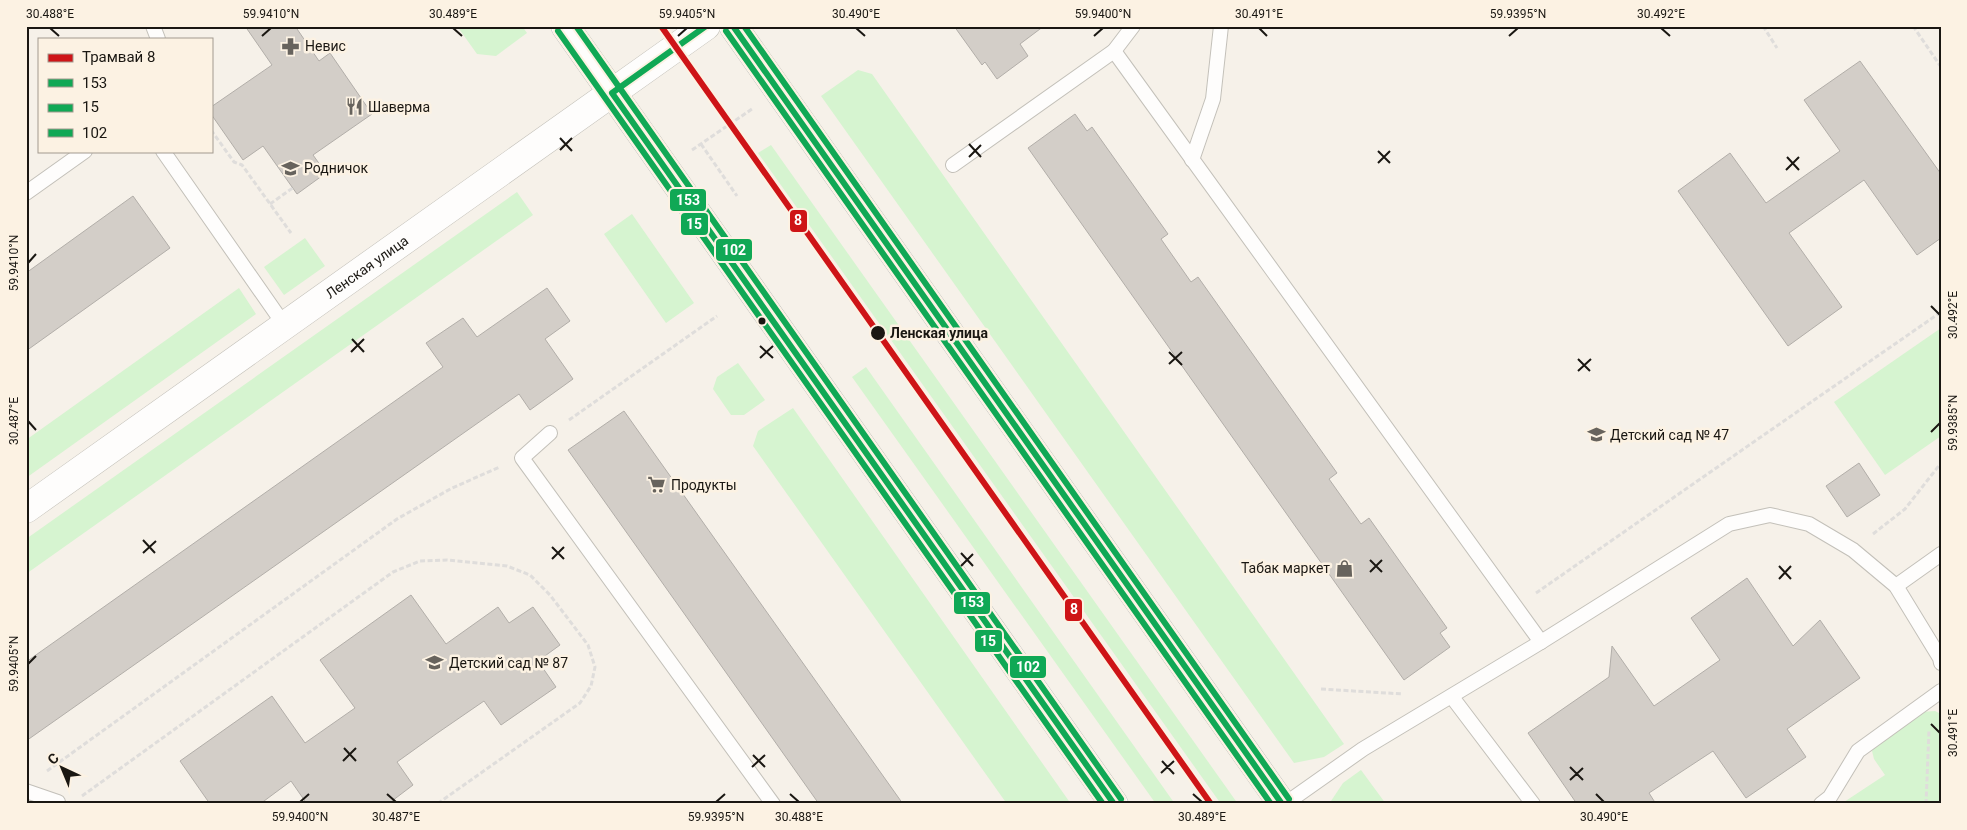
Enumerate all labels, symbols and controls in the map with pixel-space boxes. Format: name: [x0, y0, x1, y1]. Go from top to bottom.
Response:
text: 30.488°E: [26, 7, 74, 21]
text: 59.9410°N: [243, 7, 299, 21]
text: 30.489°E: [429, 7, 477, 21]
text: 59.9405°N: [659, 7, 715, 21]
text: 30.490°E: [832, 7, 880, 21]
text: 59.9400°N: [1075, 7, 1131, 21]
text: 30.491°E: [1235, 7, 1283, 21]
text: 59.9395°N: [1490, 7, 1546, 21]
text: 30.492°E: [1637, 7, 1685, 21]
pharmacy icon: Невис: [281, 36, 301, 56]
legend: [38, 38, 212, 152]
place label: Невис: [305, 38, 346, 54]
text: Трамвай 8: [82, 48, 155, 66]
text: 153: [82, 74, 107, 92]
restaurant icon: Шаверма: [344, 97, 364, 117]
text: 15: [82, 98, 99, 116]
place label: Шаверма: [368, 99, 430, 115]
text: 102: [82, 124, 107, 142]
school or university icon: Родничок: [280, 158, 300, 178]
place label: Родничок: [304, 160, 368, 176]
line badge: 153: [669, 188, 707, 212]
text: 153: [676, 192, 700, 208]
line badge: 8: [789, 209, 808, 233]
line badge: 15: [680, 212, 709, 236]
text: 8: [794, 212, 802, 228]
text: 15: [686, 216, 702, 232]
street label: Ленская улица: [322, 232, 411, 302]
text: 59.9410°N: [7, 235, 21, 291]
line badge: 102: [715, 238, 753, 262]
text: 102: [722, 242, 746, 258]
text: 30.492°E: [1946, 291, 1960, 339]
unlabelled marker: [757, 316, 767, 326]
marker: Ленская улица: [869, 324, 887, 342]
place label: Ленская улица: [890, 325, 989, 341]
text: 59.9385°N: [1946, 395, 1960, 451]
text: 30.487°E: [7, 397, 21, 445]
school or university icon: Детский сад № 47: [1586, 425, 1606, 445]
place label: Детский сад № 47: [1610, 427, 1729, 443]
supermarket icon: Продукты: [647, 475, 667, 495]
place label: Продукты: [671, 477, 737, 493]
shop icon: Табак маркет: [1334, 558, 1354, 578]
place label: Табак маркет: [1241, 560, 1330, 576]
line badge: 153: [953, 591, 991, 615]
text: 153: [960, 594, 984, 610]
line badge: 8: [1064, 598, 1083, 622]
text: 8: [1070, 601, 1078, 617]
line badge: 15: [974, 629, 1003, 653]
text: 15: [980, 633, 996, 649]
text: 59.9405°N: [7, 636, 21, 692]
school or university icon: Детский сад № 87: [425, 653, 445, 673]
place label: Детский сад № 87: [449, 655, 568, 671]
line badge: 102: [1009, 655, 1047, 679]
text: 102: [1016, 659, 1040, 675]
text: 30.491°E: [1946, 709, 1960, 757]
north arrow: [38, 742, 88, 792]
text: С: [44, 750, 62, 768]
text: 59.9400°N: [272, 810, 328, 824]
text: 30.487°E: [372, 810, 420, 824]
text: 59.9395°N: [688, 810, 744, 824]
text: 30.488°E: [775, 810, 823, 824]
text: 30.489°E: [1178, 810, 1226, 824]
text: 30.490°E: [1580, 810, 1628, 824]

